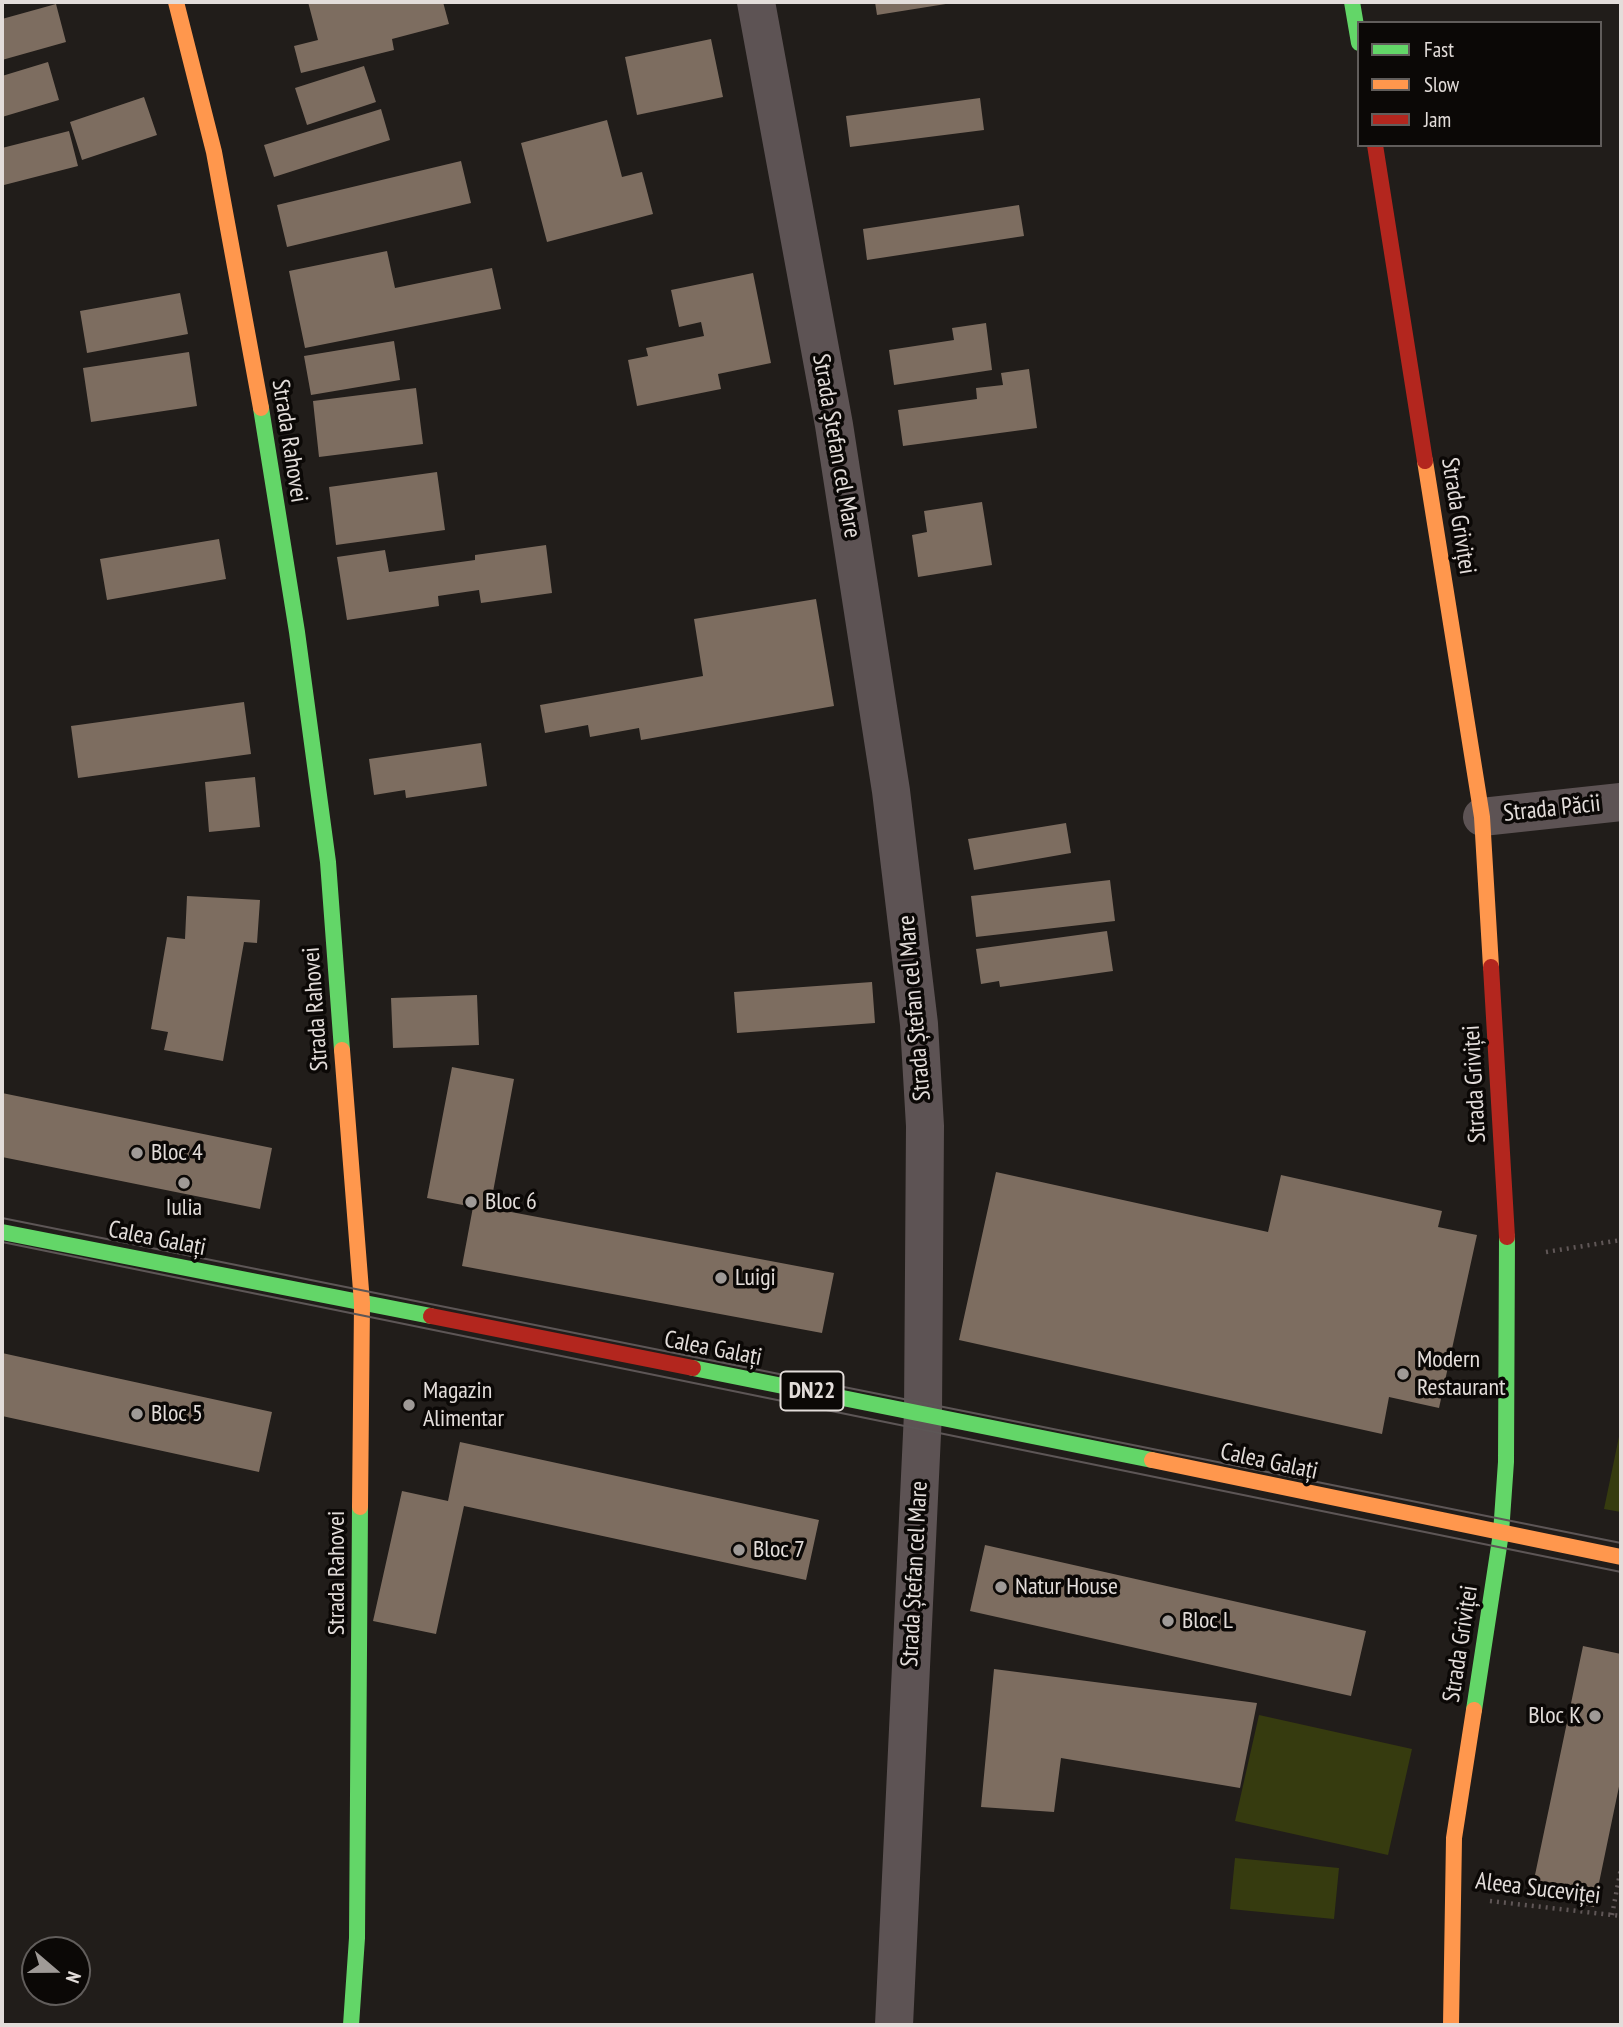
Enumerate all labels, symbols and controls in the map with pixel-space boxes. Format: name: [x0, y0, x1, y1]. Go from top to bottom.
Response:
legend: [1357, 21, 1602, 147]
text: Fast: [1424, 36, 1454, 63]
text: Slow: [1424, 71, 1459, 98]
text: Jam: [1424, 106, 1451, 133]
street label: Strada Ștefan cel Mare: [806, 352, 866, 540]
street label: Strada Rahovei: [265, 377, 313, 505]
street label: Strada Griviței: [1435, 456, 1481, 576]
street label: Strada Păcii: [1502, 790, 1602, 828]
street label: Strada Ștefan cel Mare: [893, 914, 937, 1102]
street label: Strada Rahovei: [297, 946, 335, 1072]
street label: Strada Griviței: [1458, 1024, 1492, 1144]
place label: Bloc 4: [151, 1139, 203, 1167]
marker: Bloc 4: [129, 1145, 145, 1161]
marker: Iulia: [176, 1175, 192, 1191]
place label: Bloc 6: [485, 1188, 537, 1216]
place label: Iulia: [166, 1194, 202, 1222]
marker: Bloc 6: [463, 1194, 479, 1210]
street label: Calea Galați: [106, 1215, 208, 1263]
place label: Luigi: [735, 1264, 776, 1292]
marker: Luigi: [713, 1270, 729, 1286]
street label: Calea Galați: [662, 1325, 764, 1373]
place label: Modern Restaurant: [1417, 1346, 1506, 1402]
marker: Modern Restaurant: [1395, 1366, 1411, 1382]
road number: DN22: [780, 1372, 844, 1410]
place label: Magazin Alimentar: [423, 1377, 504, 1433]
marker: Magazin Alimentar: [401, 1397, 417, 1413]
place label: Bloc 5: [151, 1400, 203, 1428]
marker: Bloc 5: [129, 1406, 145, 1422]
street label: Calea Galați: [1218, 1438, 1320, 1486]
street label: Strada Ștefan cel Mare: [896, 1480, 934, 1668]
street label: Strada Rahovei: [323, 1511, 351, 1635]
place label: Bloc 7: [753, 1536, 805, 1564]
marker: Bloc 7: [731, 1542, 747, 1558]
place label: Natur House: [1015, 1573, 1118, 1601]
marker: Natur House: [993, 1579, 1009, 1595]
street label: Strada Griviței: [1438, 1584, 1484, 1704]
place label: Bloc L: [1182, 1607, 1233, 1635]
marker: Bloc L: [1160, 1613, 1176, 1629]
place label: Bloc K: [1528, 1702, 1581, 1730]
marker: Bloc K: [1587, 1708, 1603, 1724]
street label: Aleea Suceviței: [1474, 1867, 1602, 1911]
north arrow: [21, 1936, 91, 2006]
text: N: [61, 1969, 87, 1986]

